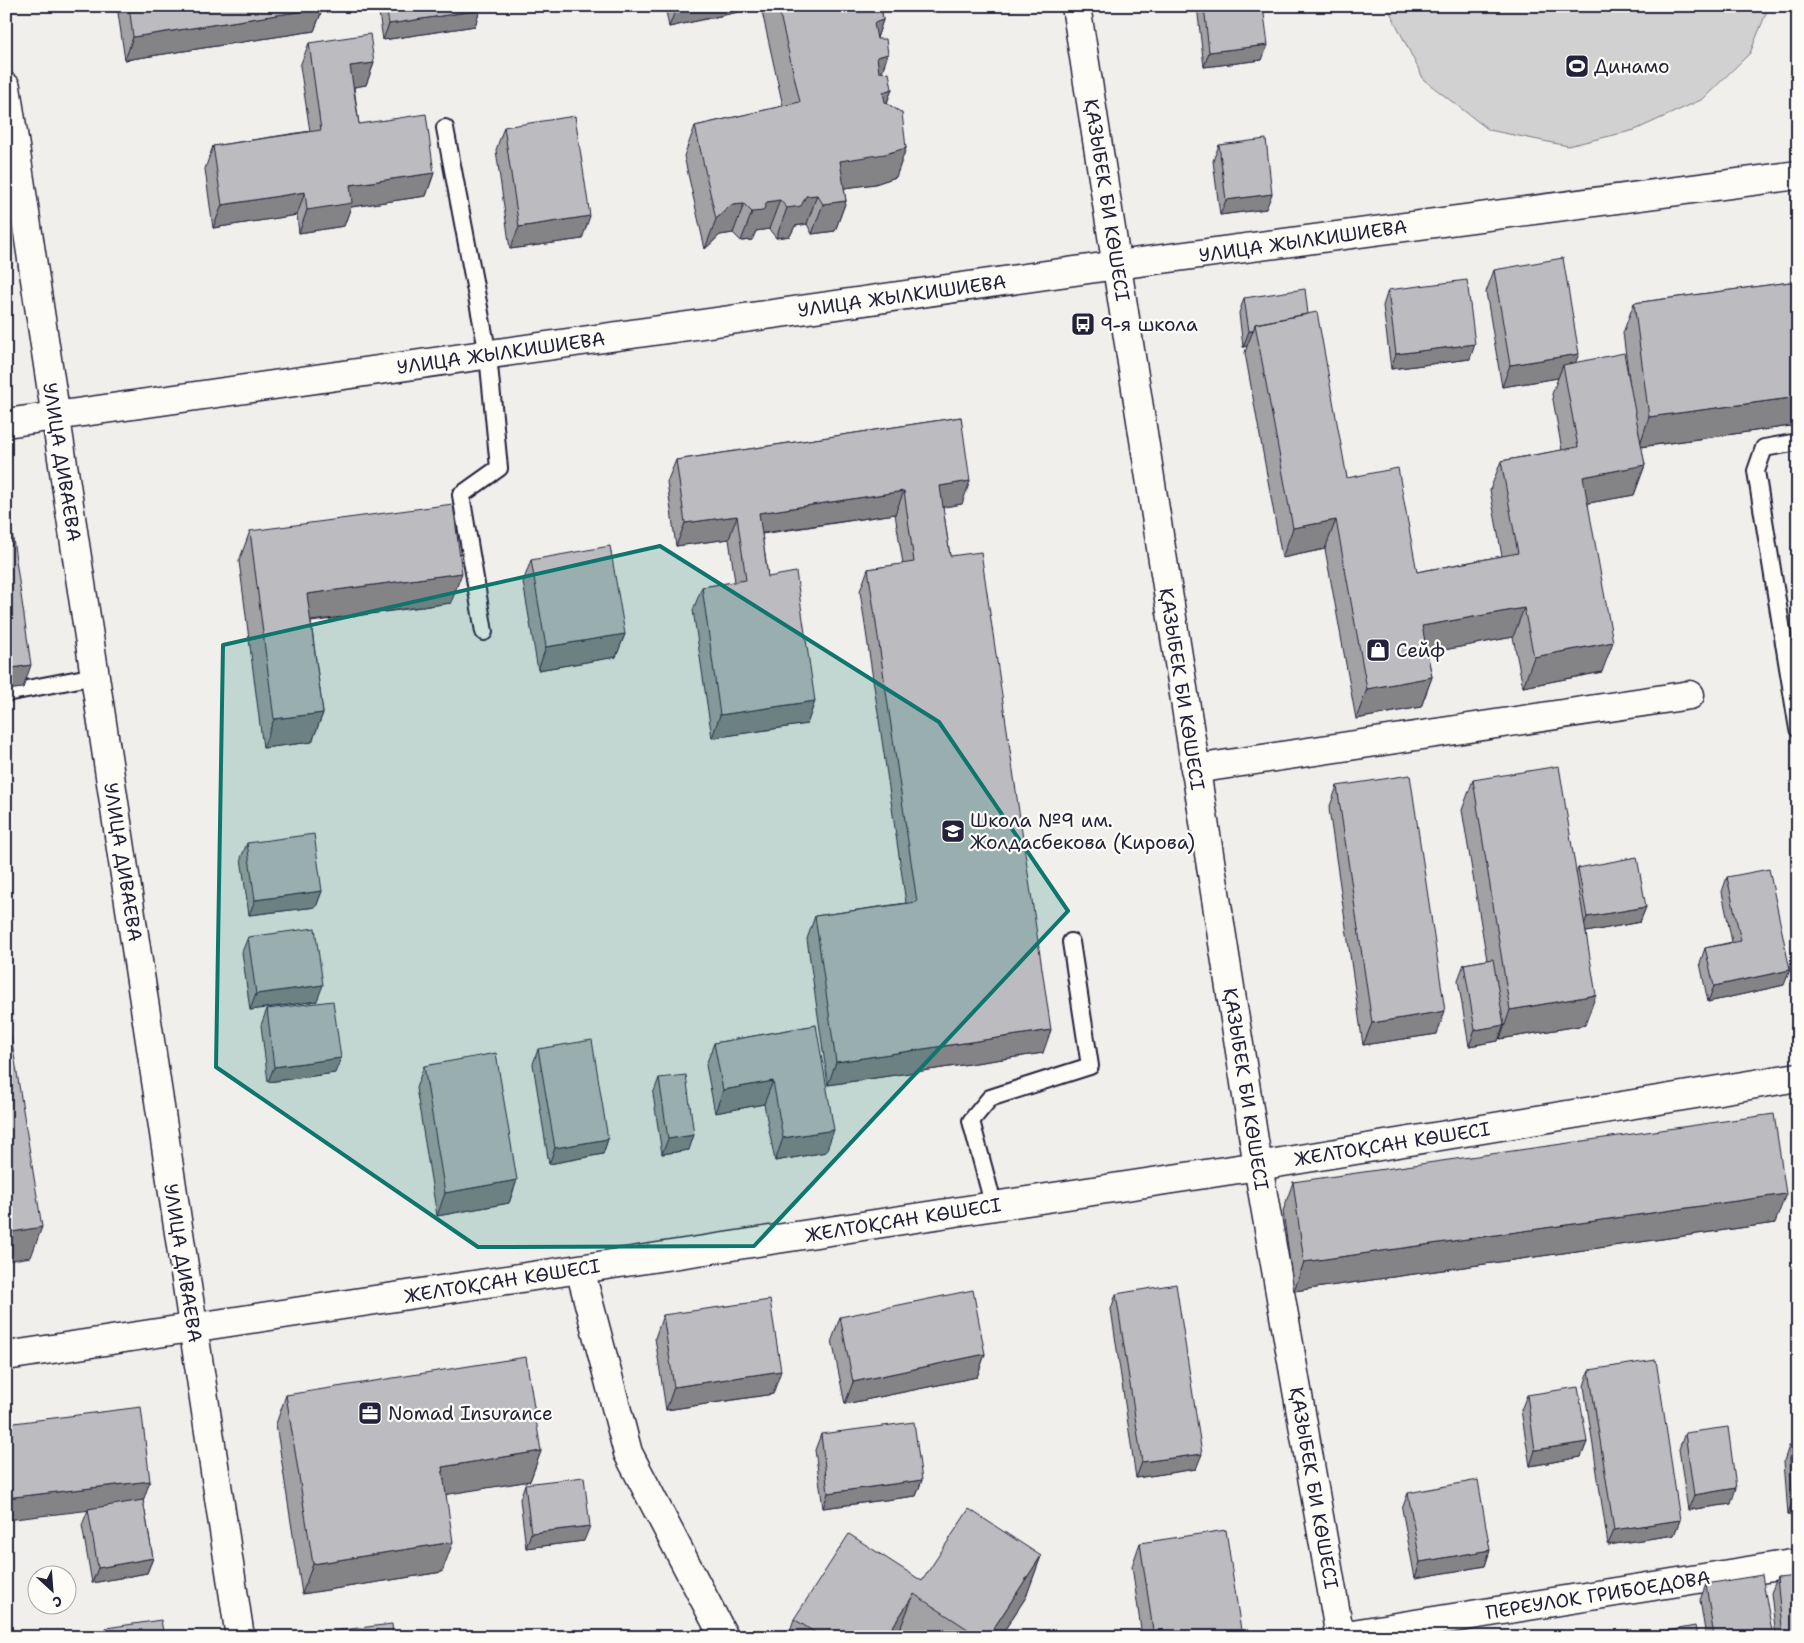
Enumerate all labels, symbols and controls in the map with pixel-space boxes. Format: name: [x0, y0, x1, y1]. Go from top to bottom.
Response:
sports icon: Динамо: [1564, 53, 1590, 79]
place label: Динамо: [1594, 54, 1670, 79]
street label: ҚАЗЫБЕК БИ КӨШЕСІ: [1079, 97, 1135, 303]
street label: УЛИЦА ЖЫЛКИШИЕВА: [1197, 214, 1409, 268]
street label: УЛИЦА ЖЫЛКИШИЕВА: [796, 269, 1008, 323]
bus stop icon: 9-я школа: [1070, 311, 1096, 337]
place label: 9-я школа: [1100, 312, 1198, 337]
street label: УЛИЦА ЖЫЛКИШИЕВА: [395, 326, 607, 380]
street label: УЛИЦА ДИВАЕВА: [37, 381, 87, 543]
street label: ҚАЗЫБЕК БИ КӨШЕСІ: [1154, 586, 1210, 792]
shop icon: Сейф: [1365, 637, 1391, 663]
place label: Сейф: [1396, 638, 1445, 663]
street label: УЛИЦА ДИВАЕВА: [98, 781, 148, 943]
place label: Школа №9 им. Жолдасбекова (Кирова): [970, 808, 1195, 855]
school or university icon: Школа №9 им. Жолдасбекова (Кирова): [940, 818, 966, 844]
street label: ҚАЗЫБЕК БИ КӨШЕСІ: [1218, 986, 1274, 1192]
street label: ЖЕЛТОҚСАН КӨШЕСІ: [1292, 1116, 1492, 1172]
street label: УЛИЦА ДИВАЕВА: [158, 1182, 208, 1344]
street label: ЖЕЛТОҚСАН КӨШЕСІ: [803, 1192, 1003, 1248]
street label: ЖЕЛТОҚСАН КӨШЕСІ: [402, 1253, 602, 1309]
street label: ҚАЗЫБЕК БИ КӨШЕСІ: [1284, 1385, 1344, 1591]
office icon: Nomad Insurance: [357, 1400, 383, 1426]
place label: Nomad Insurance: [388, 1401, 553, 1426]
street label: ПЕРЕУЛОК ГРИБОЕДОВА: [1484, 1565, 1712, 1625]
north arrow: [28, 1566, 78, 1616]
text: С: [50, 1592, 66, 1612]

